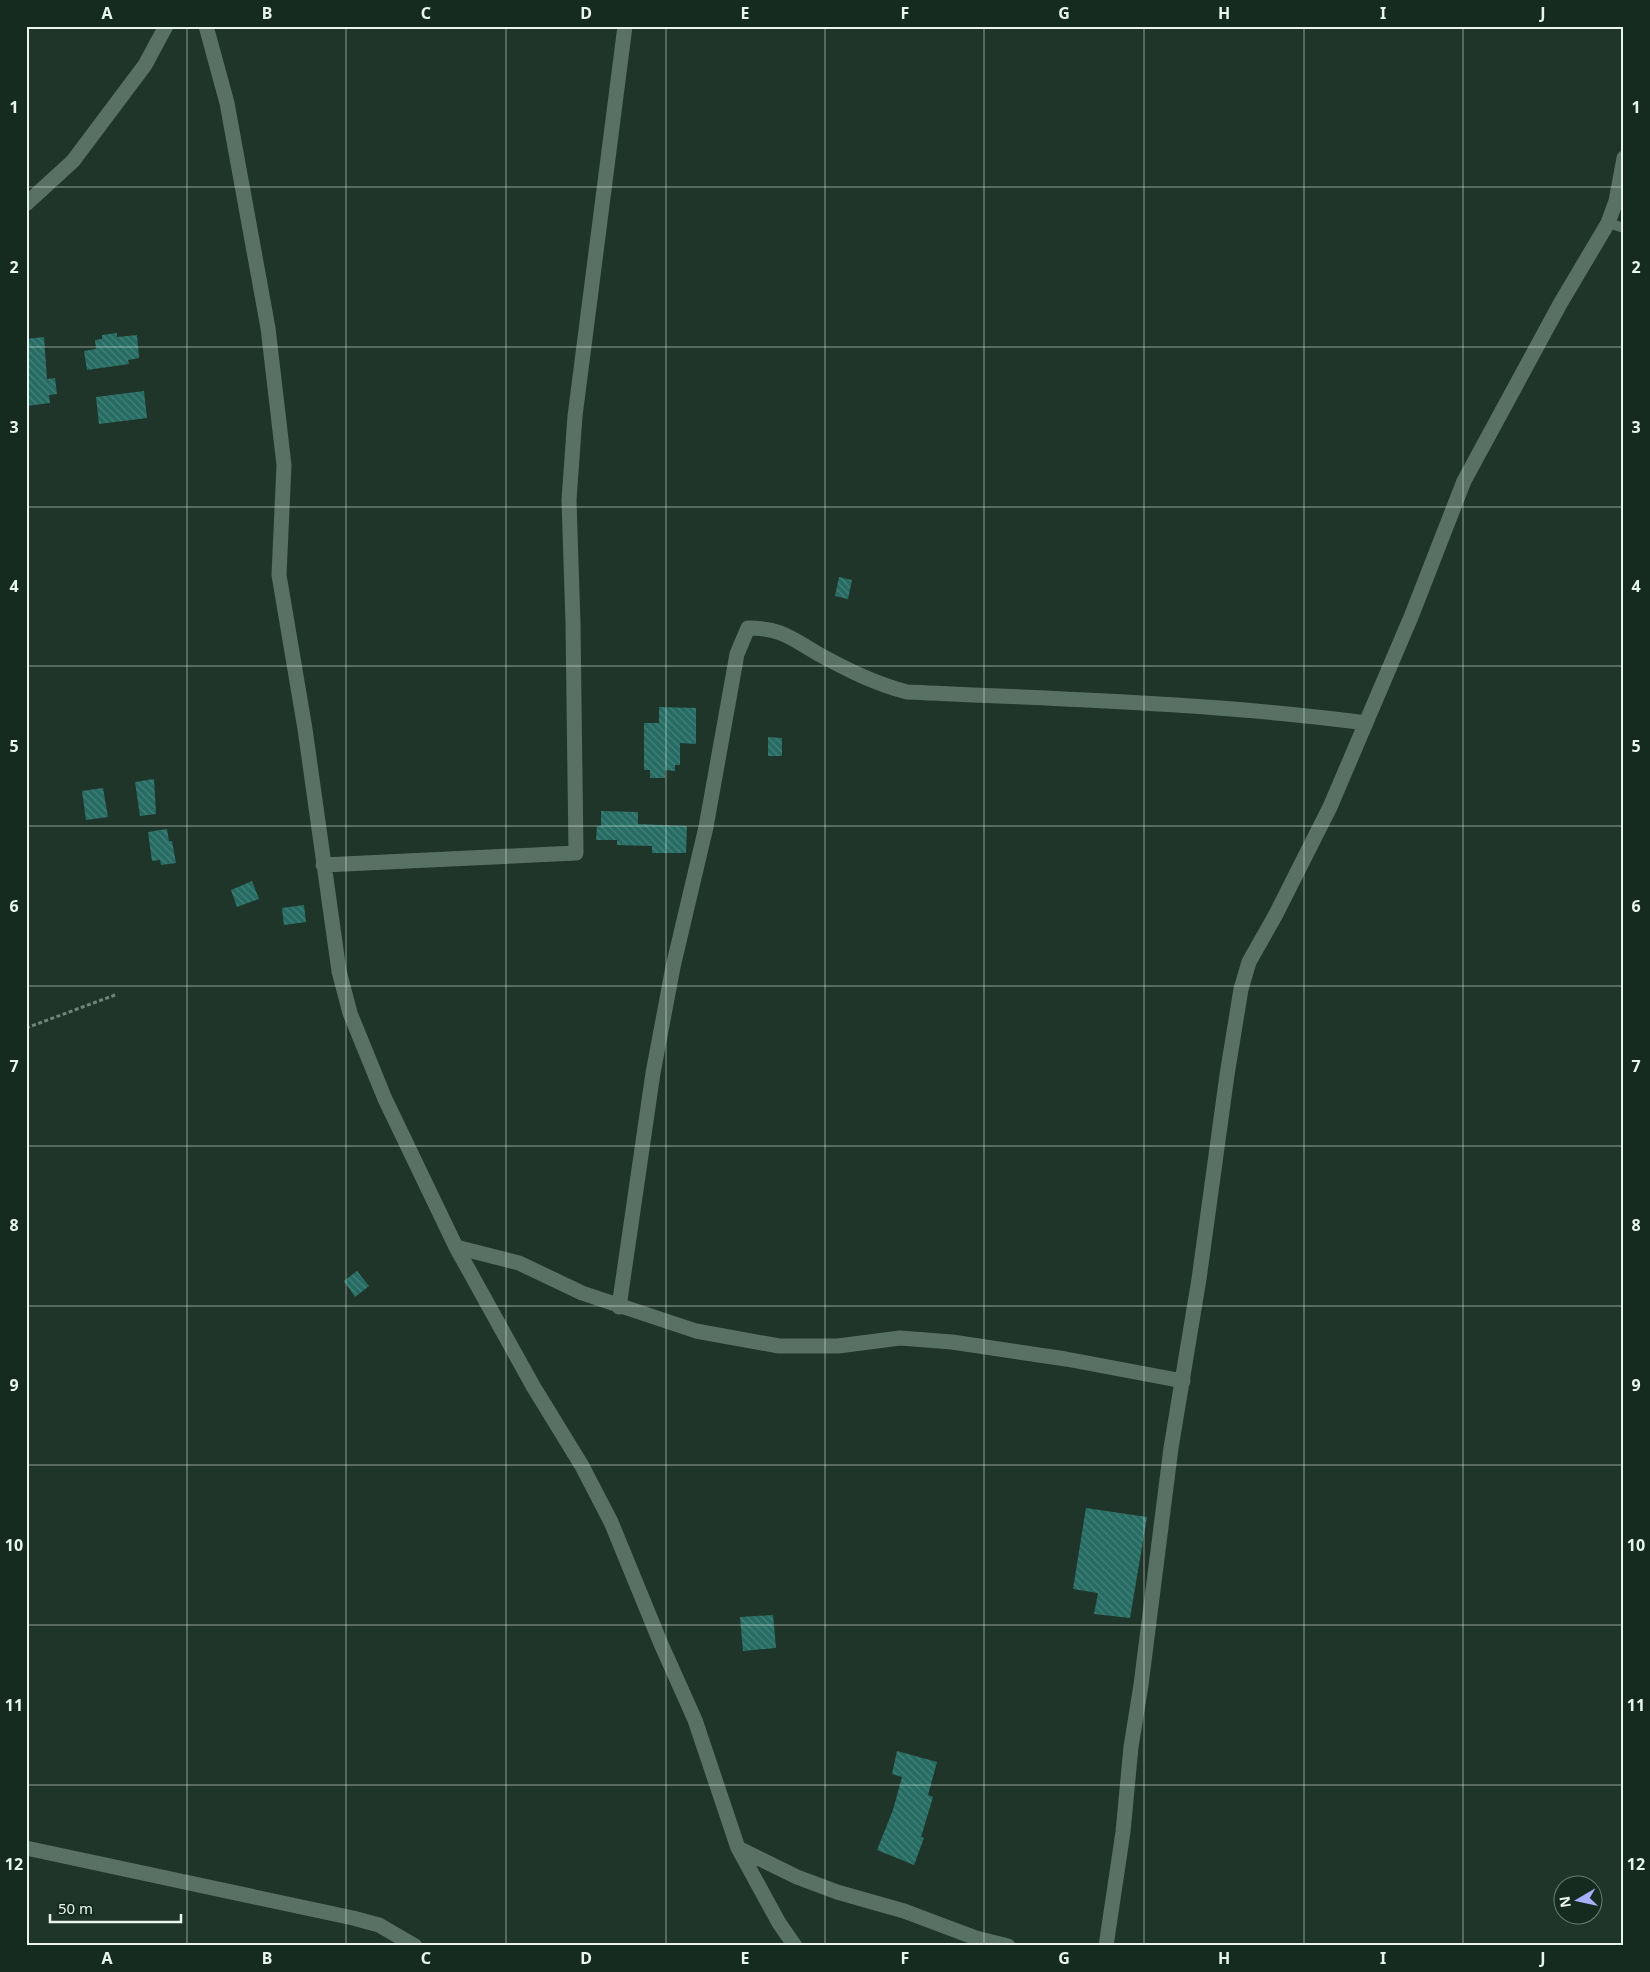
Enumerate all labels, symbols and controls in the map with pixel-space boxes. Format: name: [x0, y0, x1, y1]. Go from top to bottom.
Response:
text: A: [101, 2, 113, 24]
text: B: [262, 2, 272, 24]
text: C: [421, 2, 431, 24]
text: D: [580, 2, 592, 24]
text: E: [741, 2, 750, 24]
text: F: [901, 2, 909, 24]
text: G: [1058, 2, 1070, 24]
text: H: [1218, 2, 1230, 24]
text: I: [1380, 2, 1386, 24]
text: J: [1538, 2, 1546, 24]
text: 1: [9, 96, 19, 118]
text: 1: [1631, 96, 1641, 118]
text: 2: [9, 256, 19, 278]
text: 2: [1631, 256, 1641, 278]
text: 3: [9, 416, 19, 438]
text: 3: [1631, 416, 1641, 438]
text: 4: [9, 575, 19, 597]
text: 4: [1631, 575, 1641, 597]
text: 5: [9, 735, 19, 757]
text: 5: [1631, 735, 1641, 757]
text: 6: [9, 895, 19, 917]
text: 6: [1631, 895, 1641, 917]
text: 7: [9, 1055, 19, 1077]
text: 7: [1631, 1055, 1641, 1077]
text: 8: [9, 1214, 19, 1236]
text: 8: [1631, 1214, 1641, 1236]
text: 9: [9, 1374, 19, 1396]
text: 9: [1631, 1374, 1641, 1396]
text: 10: [5, 1534, 23, 1556]
text: 10: [1627, 1534, 1645, 1556]
text: 11: [5, 1694, 23, 1716]
text: 11: [1627, 1694, 1645, 1716]
text: 12: [5, 1853, 23, 1875]
text: 12: [1627, 1853, 1645, 1875]
north arrow: [1552, 1874, 1602, 1924]
scale bar: [50, 1892, 181, 1924]
text: N: [1554, 1895, 1575, 1909]
text: 50 m: [58, 1898, 93, 1918]
text: A: [101, 1947, 113, 1969]
text: B: [262, 1947, 272, 1969]
text: C: [421, 1947, 431, 1969]
text: D: [580, 1947, 592, 1969]
text: E: [741, 1947, 750, 1969]
text: F: [901, 1947, 909, 1969]
text: G: [1058, 1947, 1070, 1969]
text: H: [1218, 1947, 1230, 1969]
text: I: [1380, 1947, 1386, 1969]
text: J: [1538, 1947, 1546, 1969]

